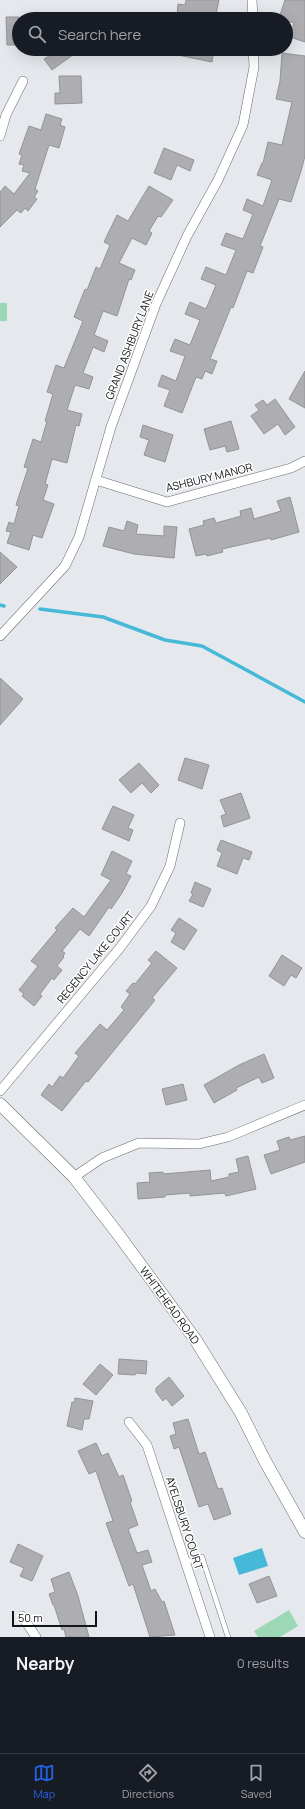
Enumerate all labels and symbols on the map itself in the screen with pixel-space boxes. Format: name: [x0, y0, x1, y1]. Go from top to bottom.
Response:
street label: GRAND ASHBURY LANE: [101, 288, 157, 402]
street label: ASHBURY MANOR: [164, 459, 254, 495]
street label: REGENCY LAKE COURT: [53, 907, 137, 1006]
street label: WHITEHEAD ROAD: [137, 1263, 203, 1347]
street label: AYELSBURY COURT: [163, 1474, 207, 1572]
scale bar: [12, 1609, 97, 1628]

